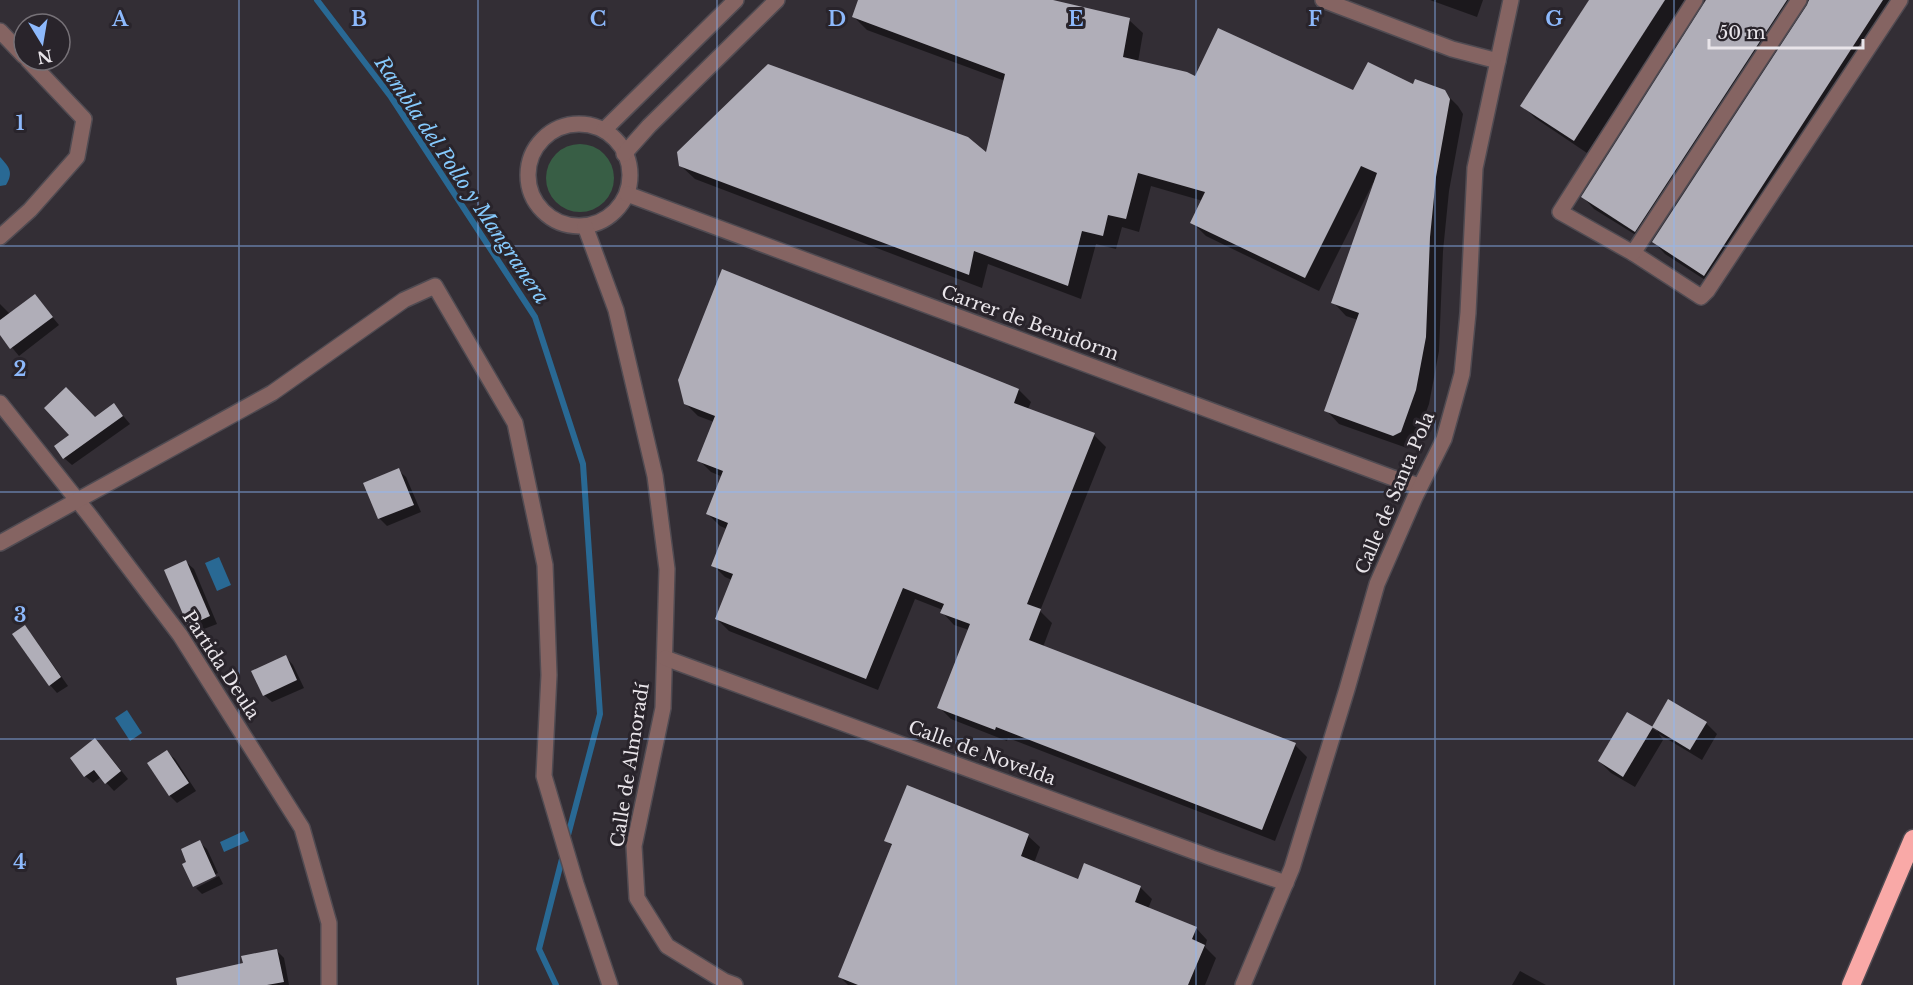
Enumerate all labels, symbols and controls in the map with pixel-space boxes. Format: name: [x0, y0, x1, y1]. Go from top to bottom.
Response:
text: A: [111, 7, 129, 31]
text: B: [351, 7, 367, 31]
text: C: [590, 7, 606, 31]
text: D: [828, 7, 846, 31]
text: E: [1068, 7, 1084, 31]
text: F: [1308, 7, 1322, 31]
text: G: [1545, 7, 1563, 31]
north arrow: [12, 12, 72, 72]
scale bar: [1709, 12, 1864, 50]
text: 50 m: [1718, 22, 1766, 44]
text: N: [36, 45, 54, 68]
water label: Rambla del Pollo y Mangranera: [369, 51, 554, 308]
text: 1: [16, 111, 25, 135]
street label: Carrer de Benidorm: [938, 281, 1122, 365]
text: 2: [13, 357, 27, 381]
street label: Calle de Santa Pola: [1351, 408, 1439, 578]
text: 3: [14, 603, 26, 627]
street label: Partida Deula: [178, 607, 264, 723]
street label: Calle de Almoradí: [606, 680, 654, 849]
street label: Calle de Novelda: [905, 716, 1059, 790]
text: 4: [13, 850, 27, 874]

